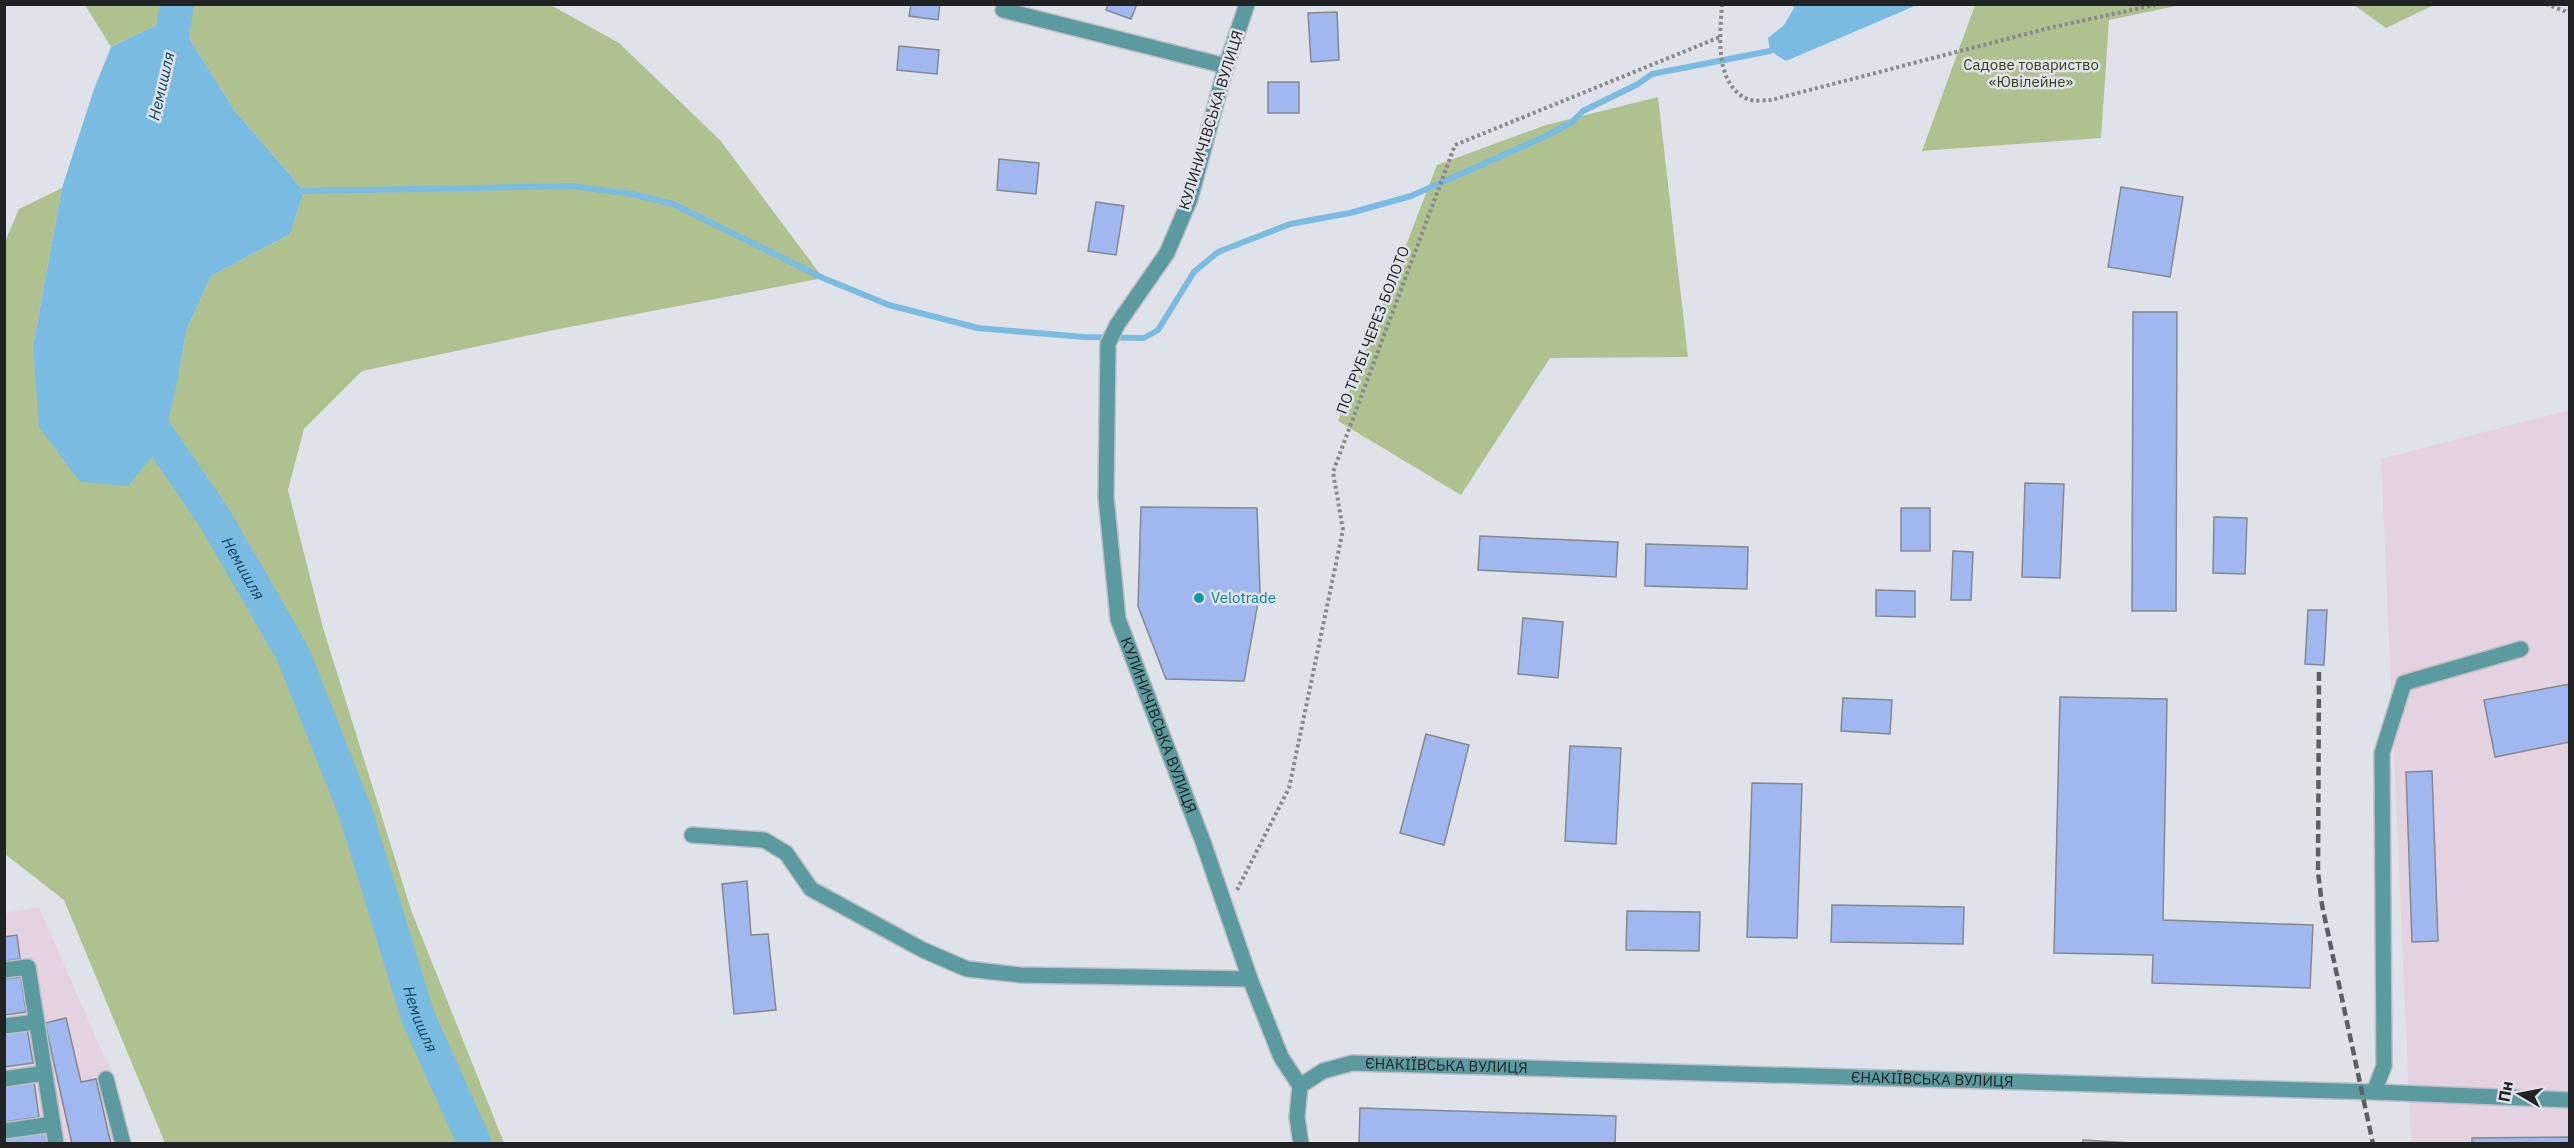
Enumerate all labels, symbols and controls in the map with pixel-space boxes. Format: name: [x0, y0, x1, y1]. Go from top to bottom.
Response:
street label: КУЛИНИЧІВСЬКА ВУЛИЦЯ: [1174, 28, 1247, 212]
water label: Немишля: [143, 50, 179, 122]
park label: Садове товариство «Ювілейне»: [1963, 55, 2099, 91]
street label: ПО ТРУБІ ЧЕРЕЗ БОЛОТО: [1332, 243, 1413, 416]
water label: Немишля: [217, 533, 270, 603]
place label: Velotrade: [1211, 588, 1276, 607]
marker: Velotrade: [1192, 591, 1206, 605]
street label: КУЛИНИЧІВСЬКА ВУЛИЦЯ: [1117, 634, 1201, 816]
water label: Немишля: [399, 983, 443, 1055]
street label: ЄНАКІЇВСЬКА ВУЛИЦЯ: [1365, 1053, 1528, 1077]
north arrow: [2490, 1064, 2550, 1124]
street label: ЄНАКІЇВСЬКА ВУЛИЦЯ: [1851, 1067, 2014, 1091]
text: Пн: [2494, 1079, 2517, 1104]

